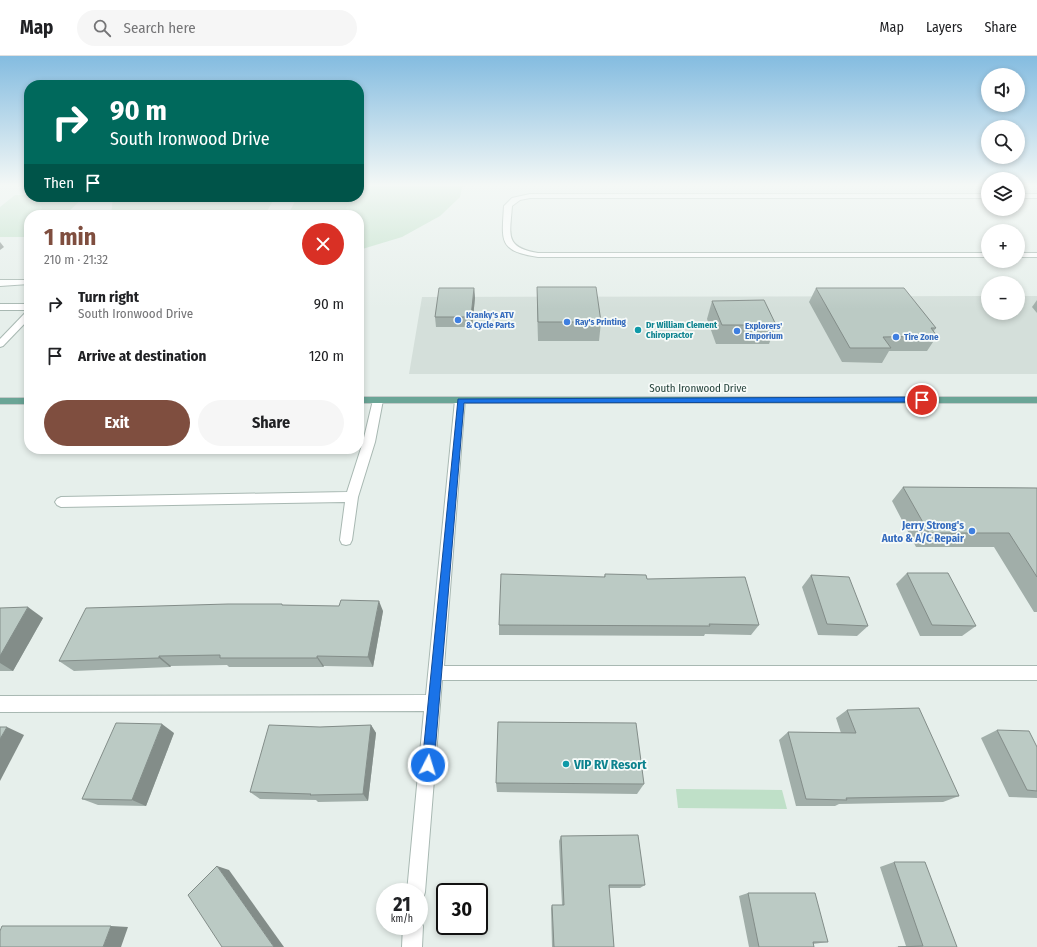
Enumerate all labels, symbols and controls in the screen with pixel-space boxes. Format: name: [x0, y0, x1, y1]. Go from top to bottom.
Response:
search box: [77, 10, 357, 46]
text: Map: [20, 16, 53, 39]
icon: search: [91, 17, 113, 39]
text: Search here: [123, 19, 196, 37]
text: Map: [880, 19, 904, 36]
text: Layers: [926, 19, 962, 36]
text: Share: [984, 19, 1017, 36]
map controls: [981, 68, 1025, 320]
button: sound: [981, 68, 1025, 112]
text: 90 m: [110, 94, 167, 127]
icon: right: [44, 96, 96, 148]
button: search: [981, 120, 1025, 164]
text: South Ironwood Drive: [110, 128, 270, 150]
icon: arrive: [82, 172, 104, 194]
button: layers: [981, 172, 1025, 216]
text: Then: [44, 174, 74, 192]
text: 1 min: [44, 223, 96, 251]
button: close: [302, 223, 344, 265]
button: +: [981, 224, 1025, 268]
text: 210 m · 21:32: [44, 252, 108, 267]
button: −: [981, 276, 1025, 320]
text: Turn right: [78, 288, 139, 306]
icon: right: [44, 293, 66, 315]
text: 90 m: [314, 295, 344, 313]
text: South Ironwood Drive: [78, 306, 193, 321]
place label: Kranky's ATV & Cycle Parts: [466, 310, 515, 330]
marker: Kranky's ATV & Cycle Parts: [453, 315, 463, 325]
marker: Ray's Printing: [562, 317, 572, 327]
place label: Ray's Printing: [575, 317, 627, 327]
place label: Dr William Clement Chiropractor: [646, 320, 718, 340]
place label: Explorers' Emporium: [745, 321, 783, 341]
marker: Dr William Clement Chiropractor: [633, 325, 643, 335]
marker: Explorers' Emporium: [732, 326, 742, 336]
marker: Tire Zone: [891, 332, 901, 342]
place label: Tire Zone: [904, 332, 939, 342]
icon: arrive: [44, 345, 66, 367]
text: Arrive at destination: [78, 347, 206, 365]
text: 120 m: [309, 347, 344, 365]
street label: South Ironwood Drive: [649, 382, 747, 395]
pin: [905, 383, 939, 417]
icon: arrive: [911, 389, 933, 411]
button: Exit: [44, 400, 190, 446]
button: Share: [198, 400, 344, 446]
place label: Jerry Strong's Auto & A/C Repair: [881, 519, 965, 545]
marker: Jerry Strong's Auto & A/C Repair: [967, 526, 977, 536]
position arrow: [407, 744, 449, 786]
place label: VIP RV Resort: [573, 757, 647, 772]
marker: VIP RV Resort: [561, 759, 571, 769]
speed limit sign: 30: [436, 883, 488, 935]
text: 21: [393, 892, 411, 916]
text: km/h: [391, 913, 413, 925]

